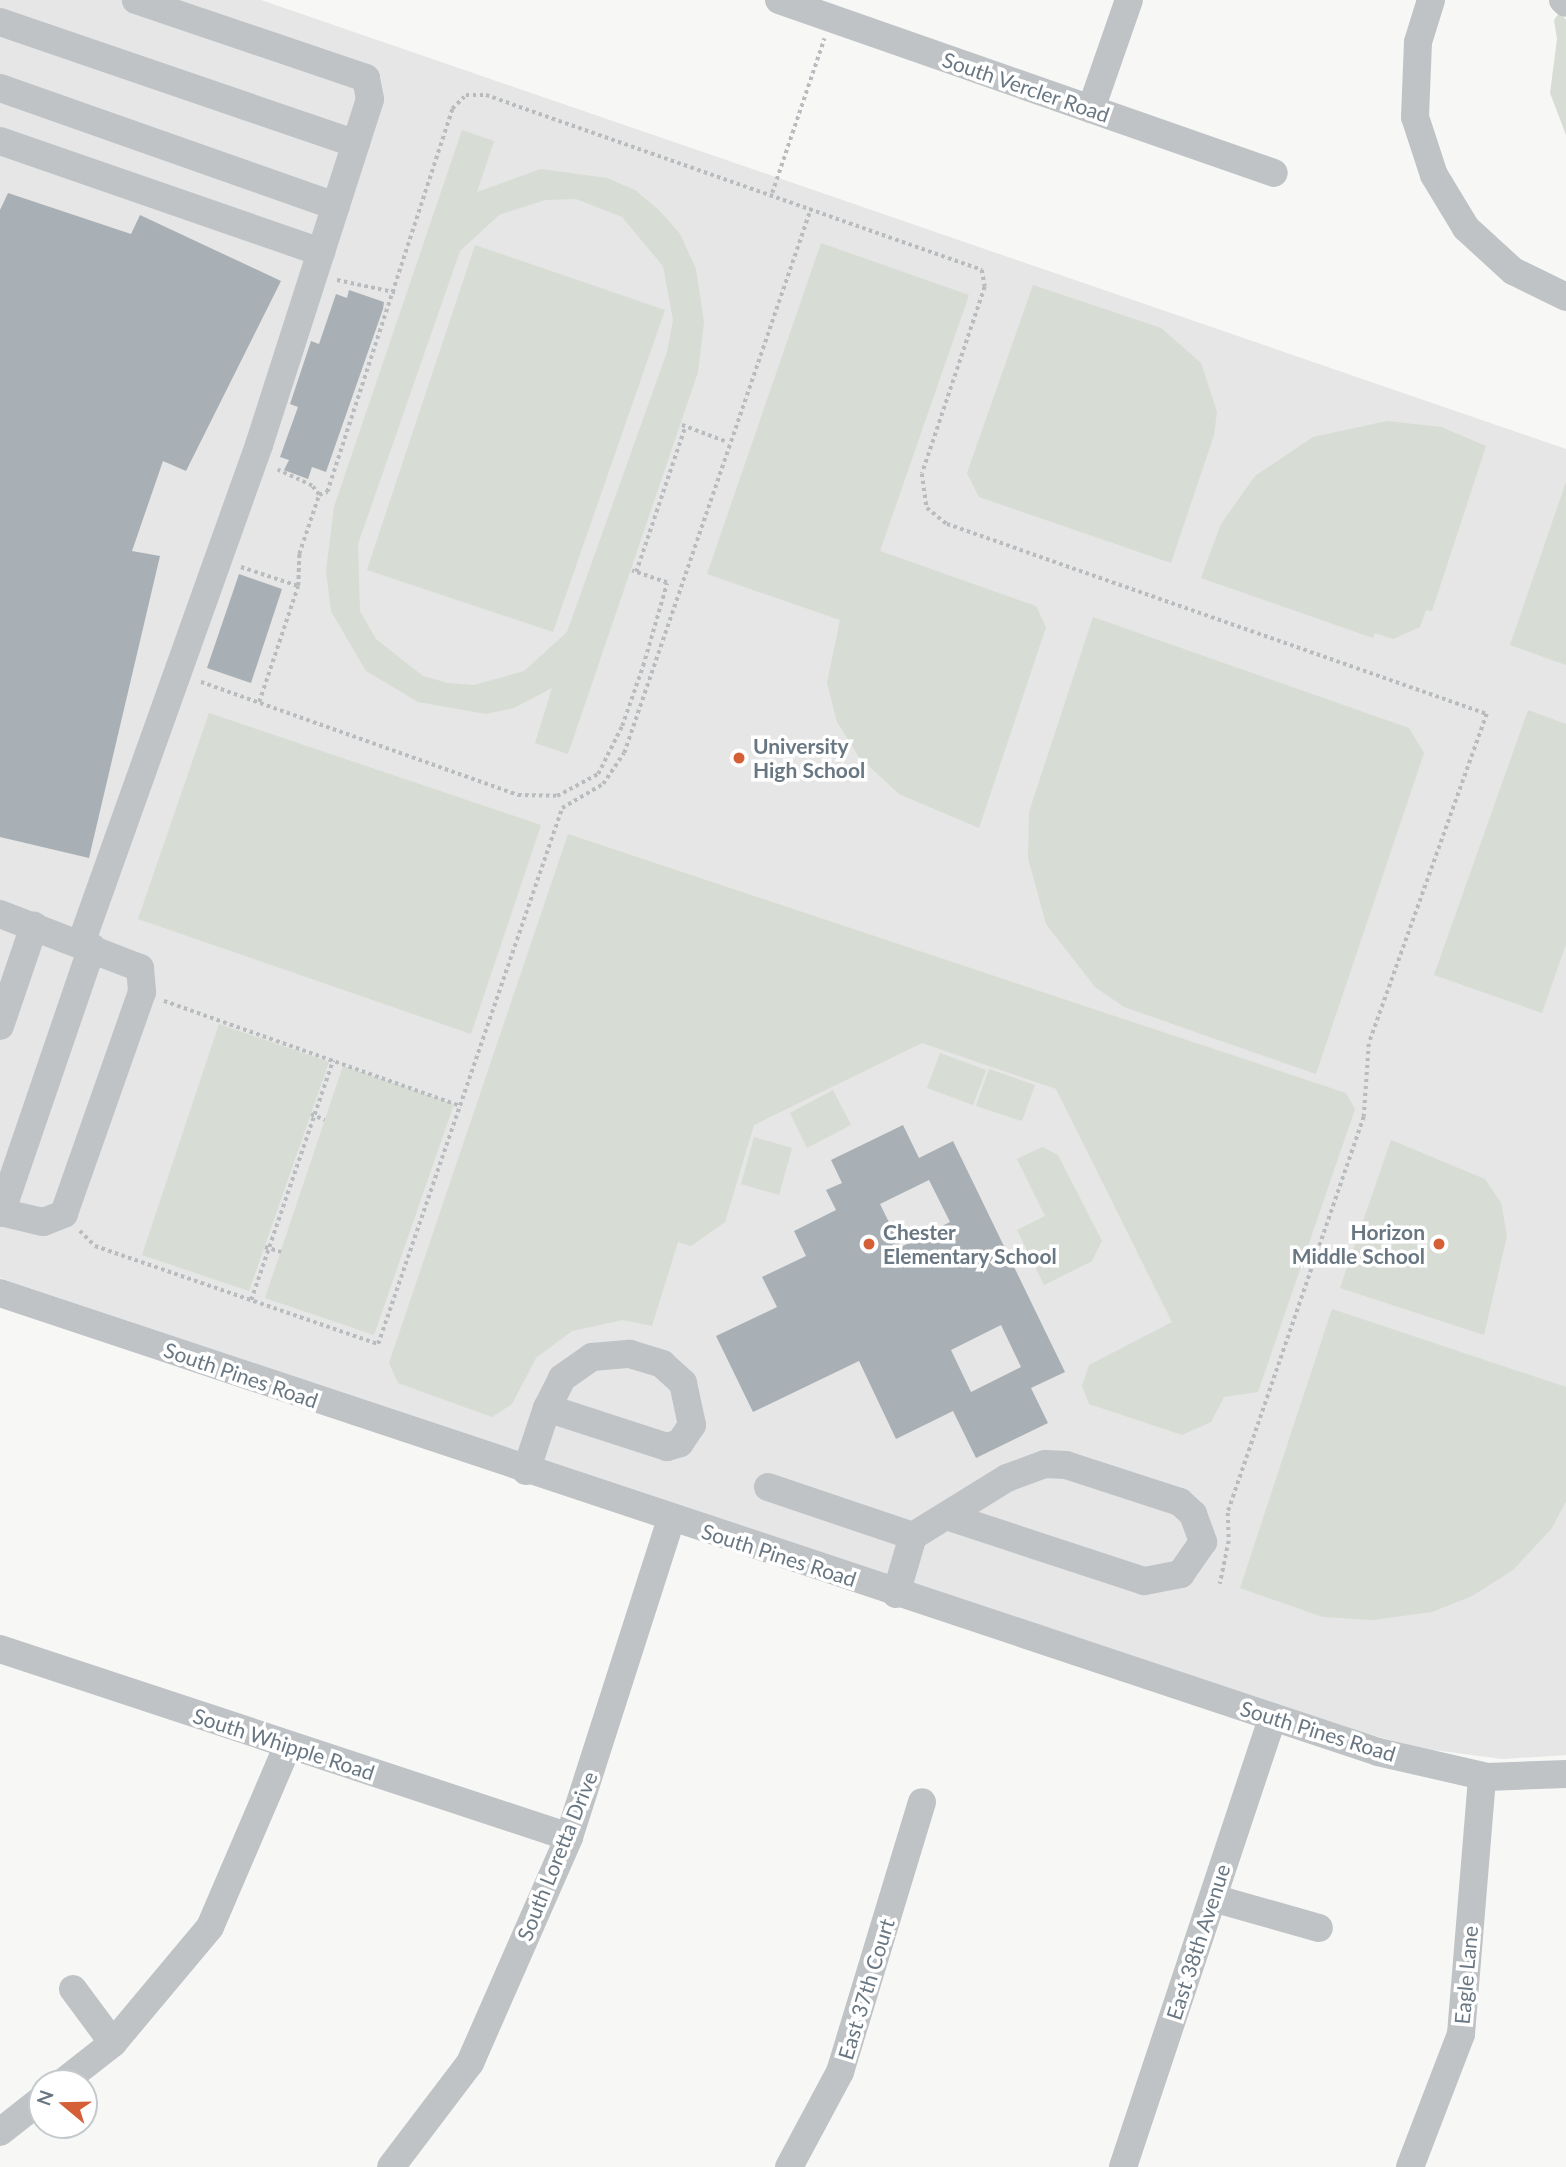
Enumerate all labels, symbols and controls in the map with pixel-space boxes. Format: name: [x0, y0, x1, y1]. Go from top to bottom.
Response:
street label: South Vercler Road: [939, 46, 1113, 128]
place label: University High School: [753, 733, 865, 783]
marker: University High School: [731, 750, 747, 766]
place label: Chester Elementary School: [883, 1219, 1057, 1269]
place label: Horizon Middle School: [1292, 1219, 1425, 1269]
marker: Chester Elementary School: [861, 1236, 877, 1252]
marker: Horizon Middle School: [1431, 1236, 1447, 1252]
street label: South Pines Road: [161, 1337, 321, 1413]
street label: South Pines Road: [699, 1518, 859, 1592]
street label: South Pines Road: [1237, 1695, 1399, 1767]
street label: South Whipple Road: [190, 1703, 378, 1785]
street label: South Loretta Drive: [512, 1768, 602, 1944]
street label: East 38th Avenue: [1161, 1861, 1235, 2023]
street label: East 37th Court: [833, 1915, 899, 2063]
street label: Eagle Lane: [1449, 1925, 1483, 2025]
north arrow: [28, 2069, 98, 2139]
text: N: [31, 2087, 58, 2108]

